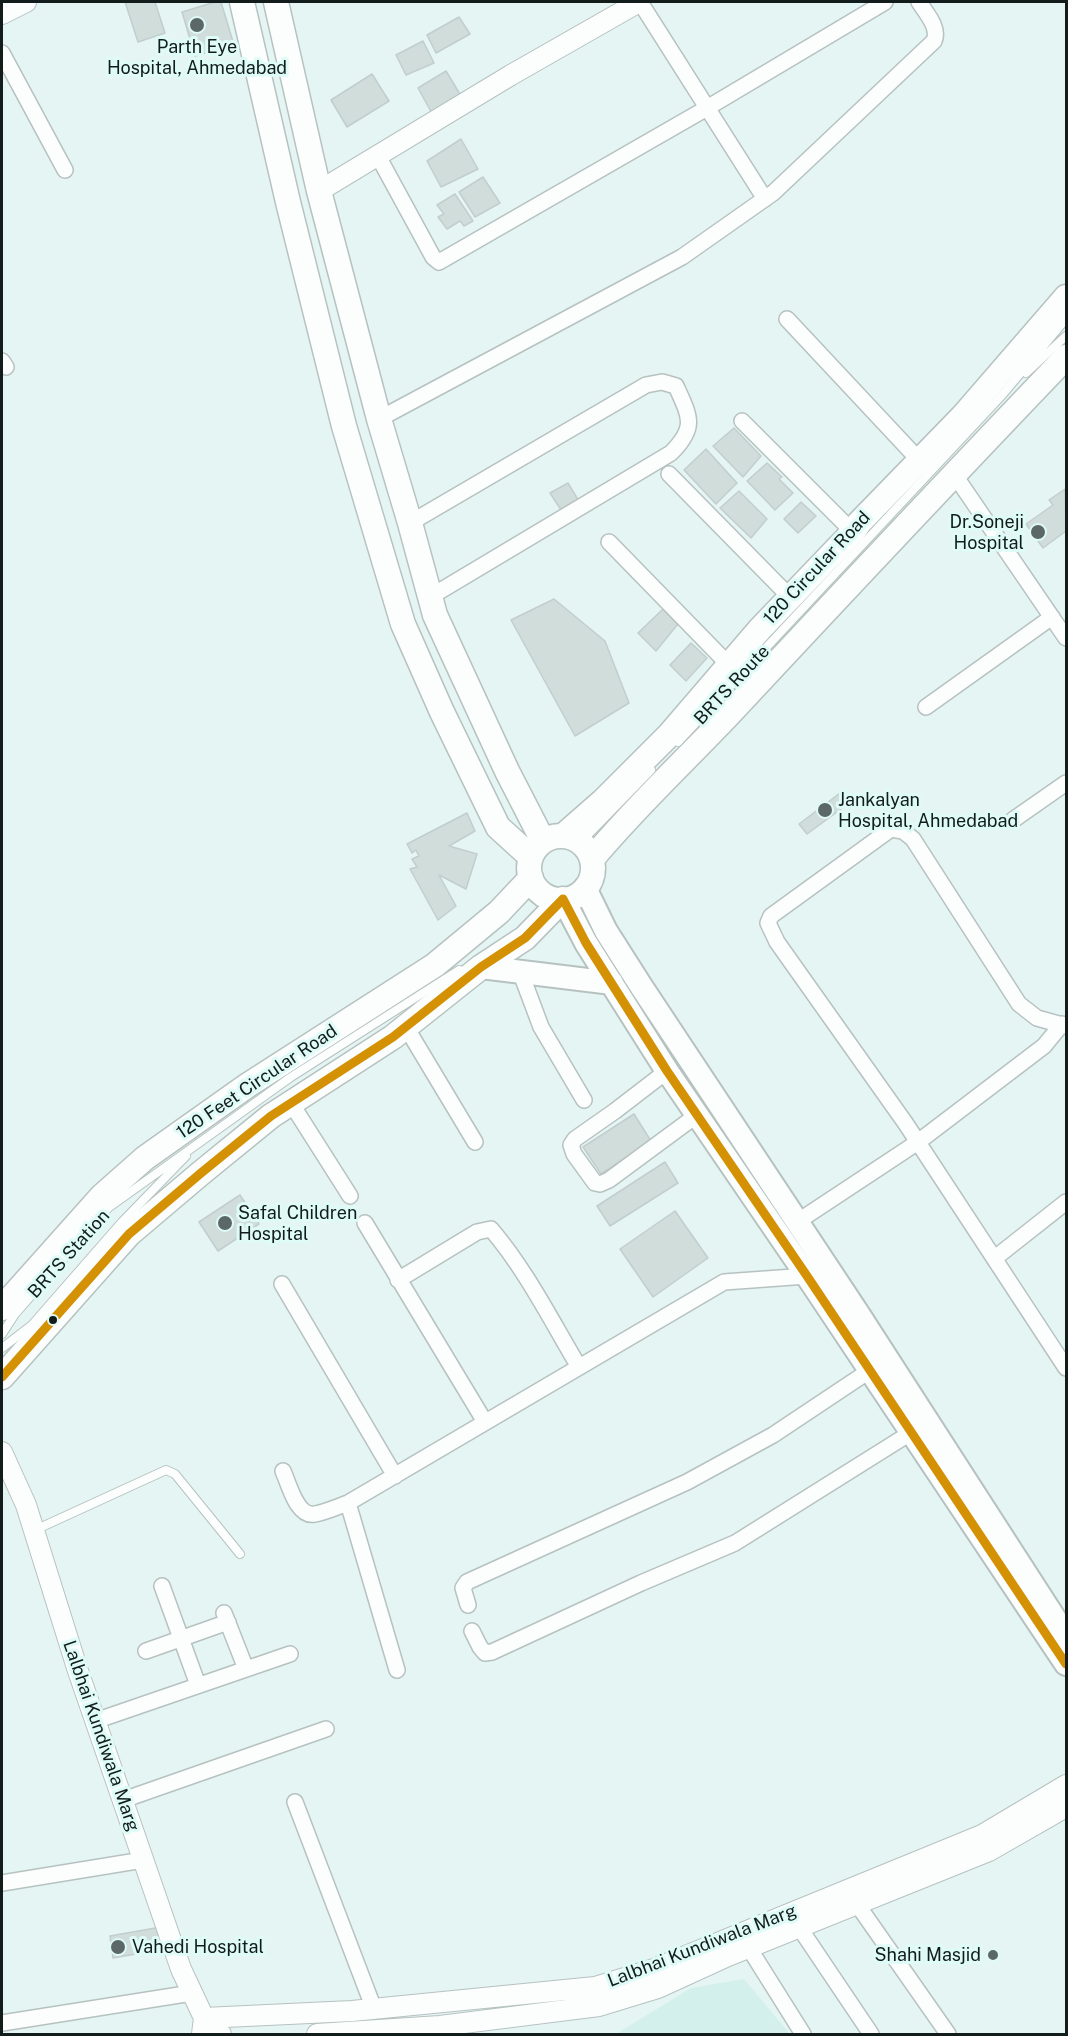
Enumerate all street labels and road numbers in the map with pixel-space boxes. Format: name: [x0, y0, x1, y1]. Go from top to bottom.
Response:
street label: 120 Circular Road: [759, 507, 875, 629]
street label: BRTS Route: [690, 641, 774, 729]
street label: 120 Feet Circular Road: [173, 1020, 341, 1144]
street label: BRTS Station: [24, 1205, 114, 1303]
street label: Lalbhai Kundiwala Marg: [58, 1638, 144, 1834]
street label: Lalbhai Kundiwala Marg: [605, 1900, 799, 1992]

